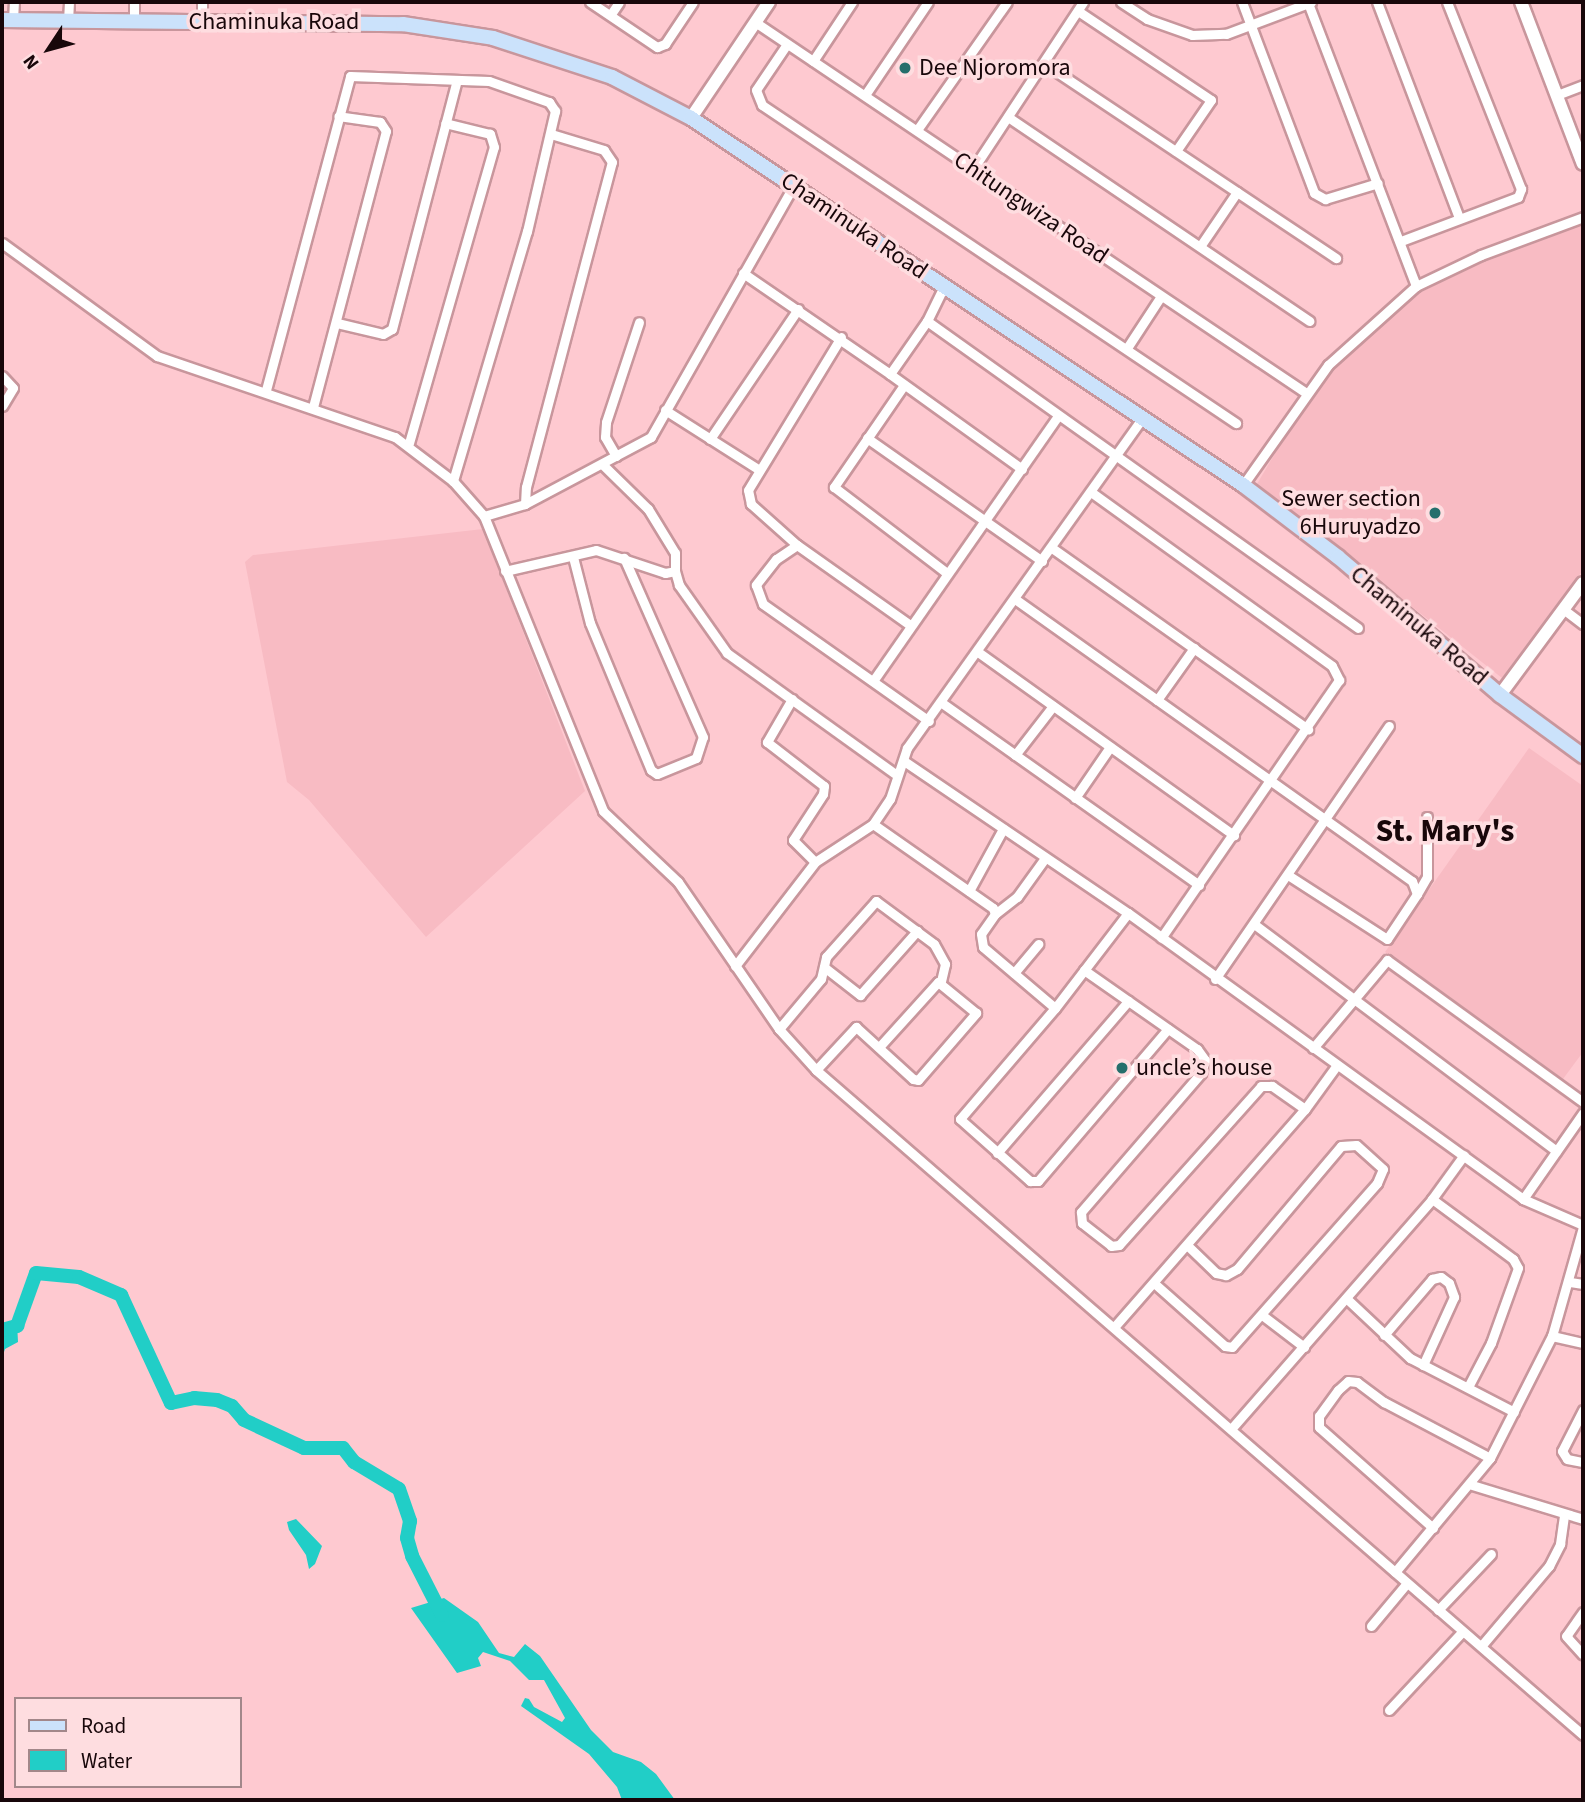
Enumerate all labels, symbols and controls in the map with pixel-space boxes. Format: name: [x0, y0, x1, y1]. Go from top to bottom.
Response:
street label: Chaminuka Road: [189, 8, 359, 36]
north arrow: [14, 14, 84, 84]
text: N: [17, 49, 46, 75]
place label: Dee Njoromora: [919, 54, 1071, 82]
marker: Dee Njoromora: [897, 60, 913, 76]
street label: Chitungwiza Road: [948, 146, 1114, 270]
street label: Chaminuka Road: [775, 166, 933, 286]
place label: Sewer section 6Huruyadzo: [1281, 485, 1421, 541]
marker: Sewer section 6Huruyadzo: [1427, 505, 1443, 521]
street label: Chaminuka Road: [1344, 560, 1494, 692]
district label: St. Mary's: [1376, 812, 1514, 850]
place label: uncle’s house: [1136, 1054, 1272, 1082]
marker: uncle’s house: [1114, 1060, 1130, 1076]
legend: [14, 1697, 242, 1788]
text: Road: [81, 1711, 126, 1741]
text: Water: [81, 1746, 132, 1776]

